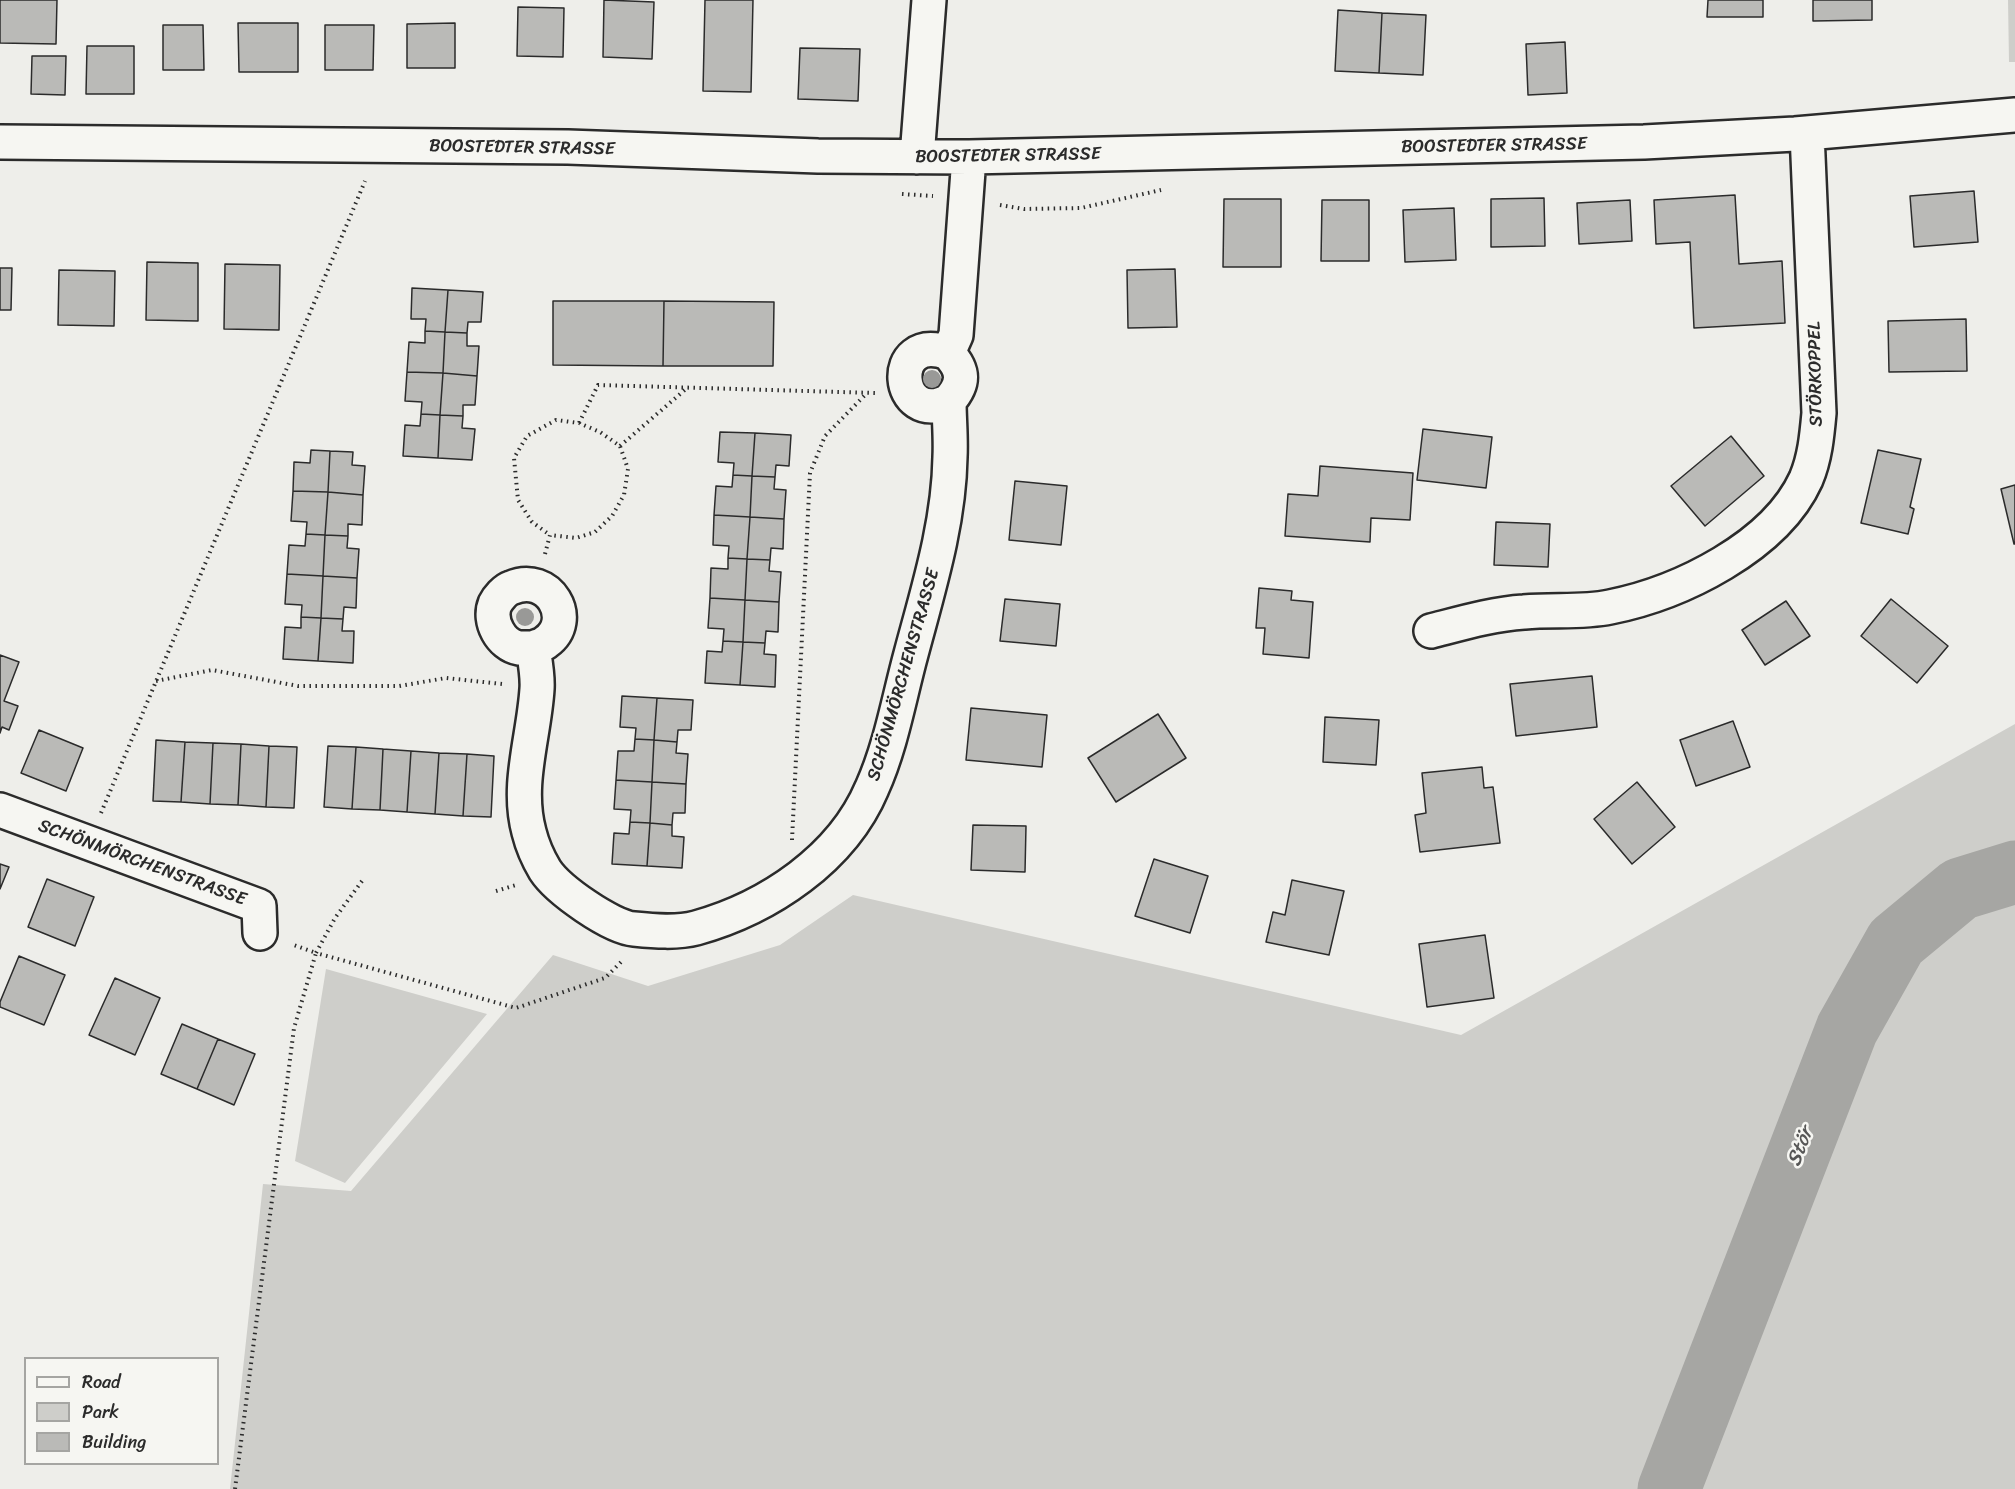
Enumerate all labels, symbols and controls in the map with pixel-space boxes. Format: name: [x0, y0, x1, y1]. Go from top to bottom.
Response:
street label: BOOSTEDTER STRASSE: [1401, 134, 1587, 158]
street label: BOOSTEDTER STRASSE: [429, 136, 615, 160]
street label: BOOSTEDTER STRASSE: [915, 144, 1101, 168]
street label: STÖRKOPPEL: [1804, 321, 1828, 427]
street label: SCHÖNMÖRCHENSTRASSE: [863, 566, 945, 784]
street label: SCHÖNMÖRCHENSTRASSE: [35, 815, 249, 911]
water label: Stör: [1783, 1124, 1819, 1170]
legend: [24, 1357, 219, 1465]
text: Road: [82, 1366, 121, 1398]
text: Park: [82, 1396, 119, 1428]
text: Building: [82, 1426, 146, 1458]

